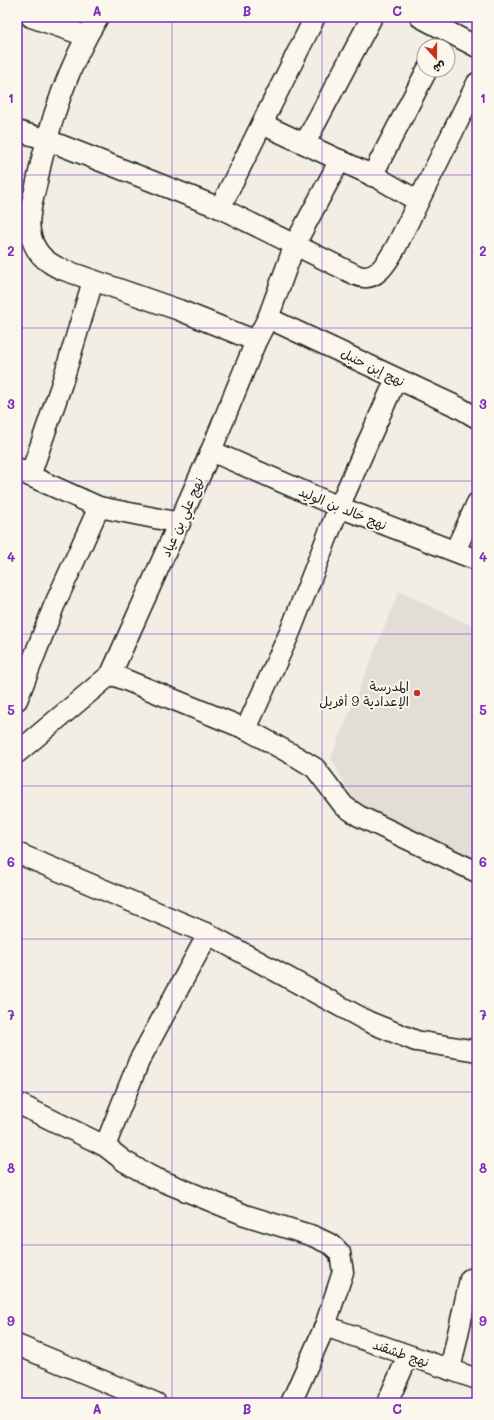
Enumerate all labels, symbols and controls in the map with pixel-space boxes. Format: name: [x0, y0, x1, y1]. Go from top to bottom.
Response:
text: A: [92, 2, 102, 19]
text: B: [243, 2, 252, 19]
text: C: [392, 2, 402, 19]
north arrow: [416, 38, 456, 78]
text: ش: [431, 59, 448, 77]
text: 1: [8, 89, 14, 106]
text: 1: [480, 89, 486, 106]
text: 2: [7, 242, 15, 259]
text: 2: [479, 242, 487, 259]
street label: نهج إبن حنبل: [338, 344, 408, 391]
text: 3: [7, 395, 15, 412]
text: 3: [479, 395, 487, 412]
street label: نهج علي بن عياد: [156, 474, 210, 561]
street label: نهج خالد بن الوليد: [296, 482, 390, 535]
text: 4: [7, 548, 15, 565]
text: 4: [479, 548, 487, 565]
place label: المدرسة الإعدادية 9 أفريل: [319, 677, 409, 710]
marker: المدرسة الإعدادية 9 أفريل: [412, 688, 422, 698]
text: 5: [7, 701, 15, 718]
text: 5: [479, 701, 487, 718]
text: 6: [7, 853, 15, 870]
text: 6: [479, 853, 487, 870]
text: 7: [7, 1006, 15, 1023]
text: 7: [479, 1006, 487, 1023]
text: 8: [7, 1159, 15, 1176]
text: 8: [479, 1159, 487, 1176]
text: 9: [7, 1312, 15, 1329]
text: 9: [479, 1312, 487, 1329]
street label: نهج طشقند: [370, 1335, 432, 1372]
text: A: [92, 1400, 102, 1417]
text: B: [243, 1400, 252, 1417]
text: C: [392, 1400, 402, 1417]

